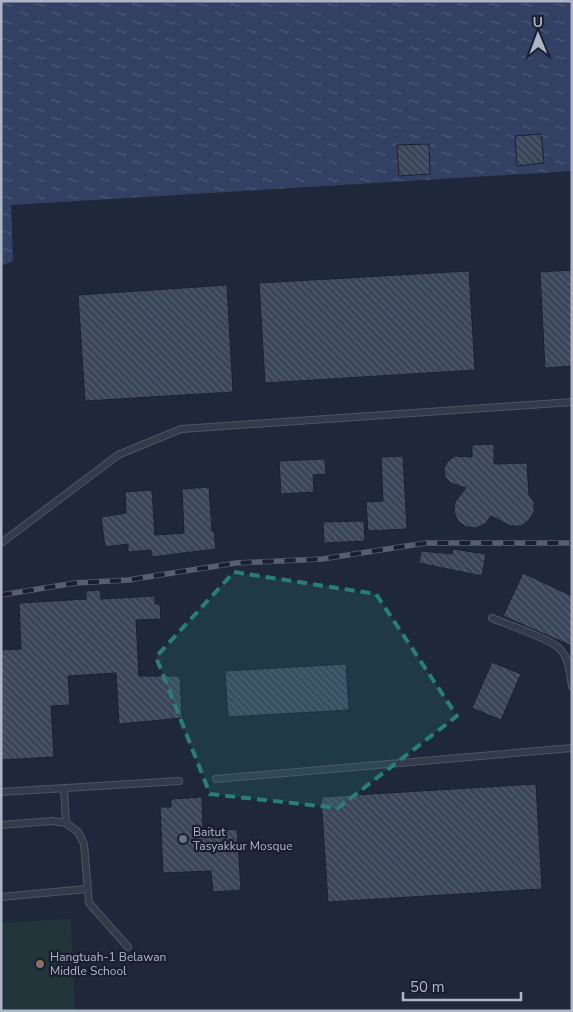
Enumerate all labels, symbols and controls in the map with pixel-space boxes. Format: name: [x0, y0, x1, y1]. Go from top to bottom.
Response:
north arrow: [513, 10, 563, 60]
text: U: [532, 13, 543, 32]
place label: Baitut Tasyakkur Mosque: [193, 824, 293, 854]
marker: Baitut Tasyakkur Mosque: [177, 833, 189, 845]
place label: Hangtuah-1 Belawan Middle School: [50, 949, 166, 979]
marker: Hangtuah-1 Belawan Middle School: [34, 958, 46, 970]
scale bar: [403, 970, 520, 1002]
text: 50 m: [410, 977, 445, 997]

